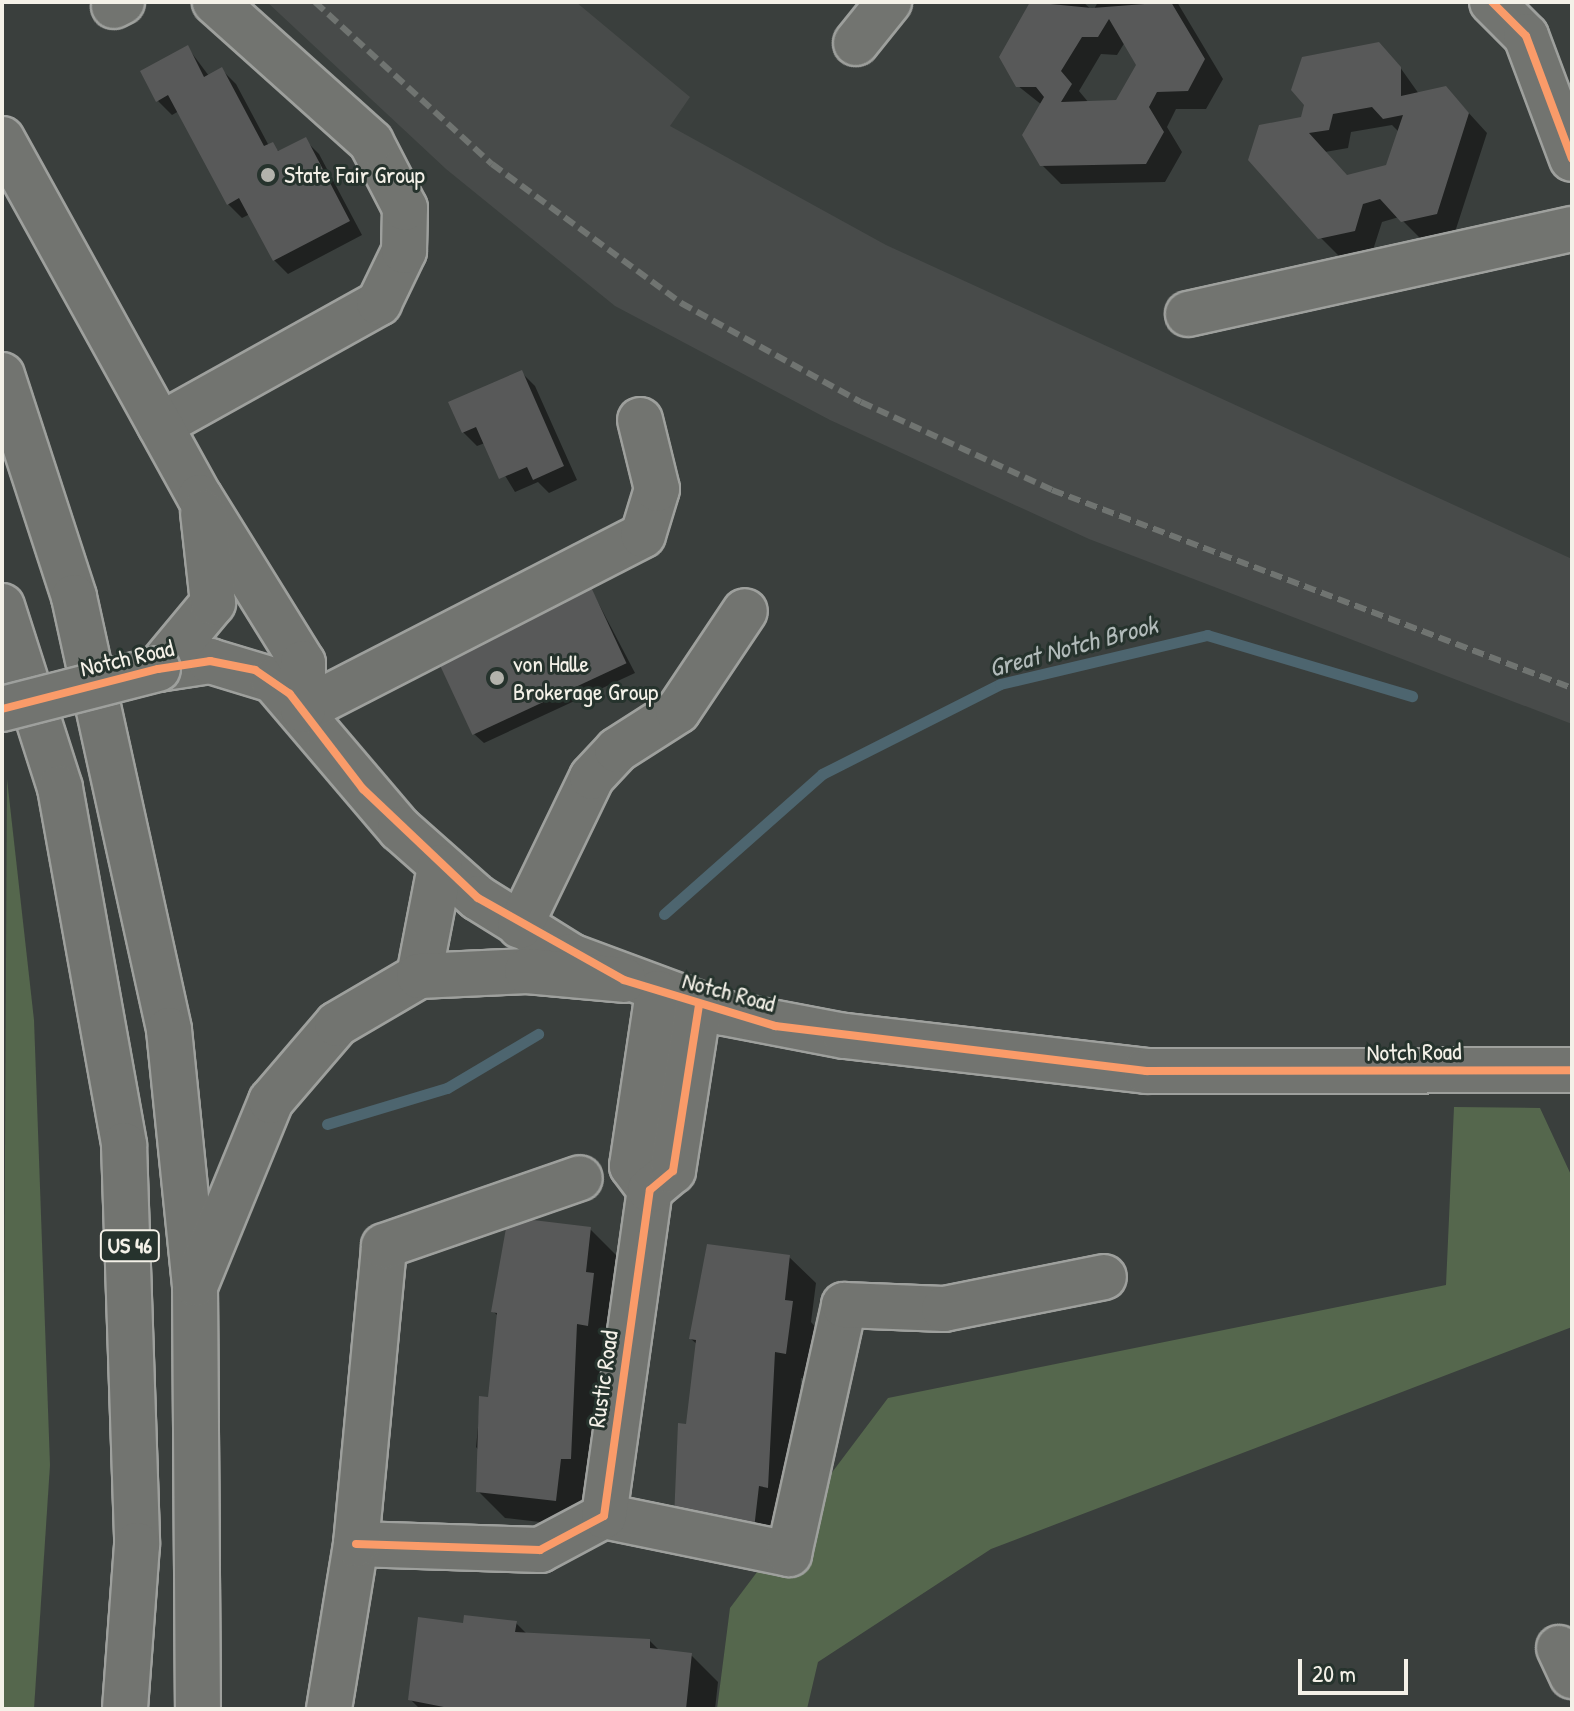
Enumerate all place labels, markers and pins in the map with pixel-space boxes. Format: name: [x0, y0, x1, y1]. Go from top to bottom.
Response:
place label: State Fair Group: [284, 161, 425, 189]
marker: State Fair Group: [259, 166, 277, 184]
place label: von Halle Brokerage Group: [513, 650, 658, 706]
marker: von Halle Brokerage Group: [488, 669, 506, 687]

